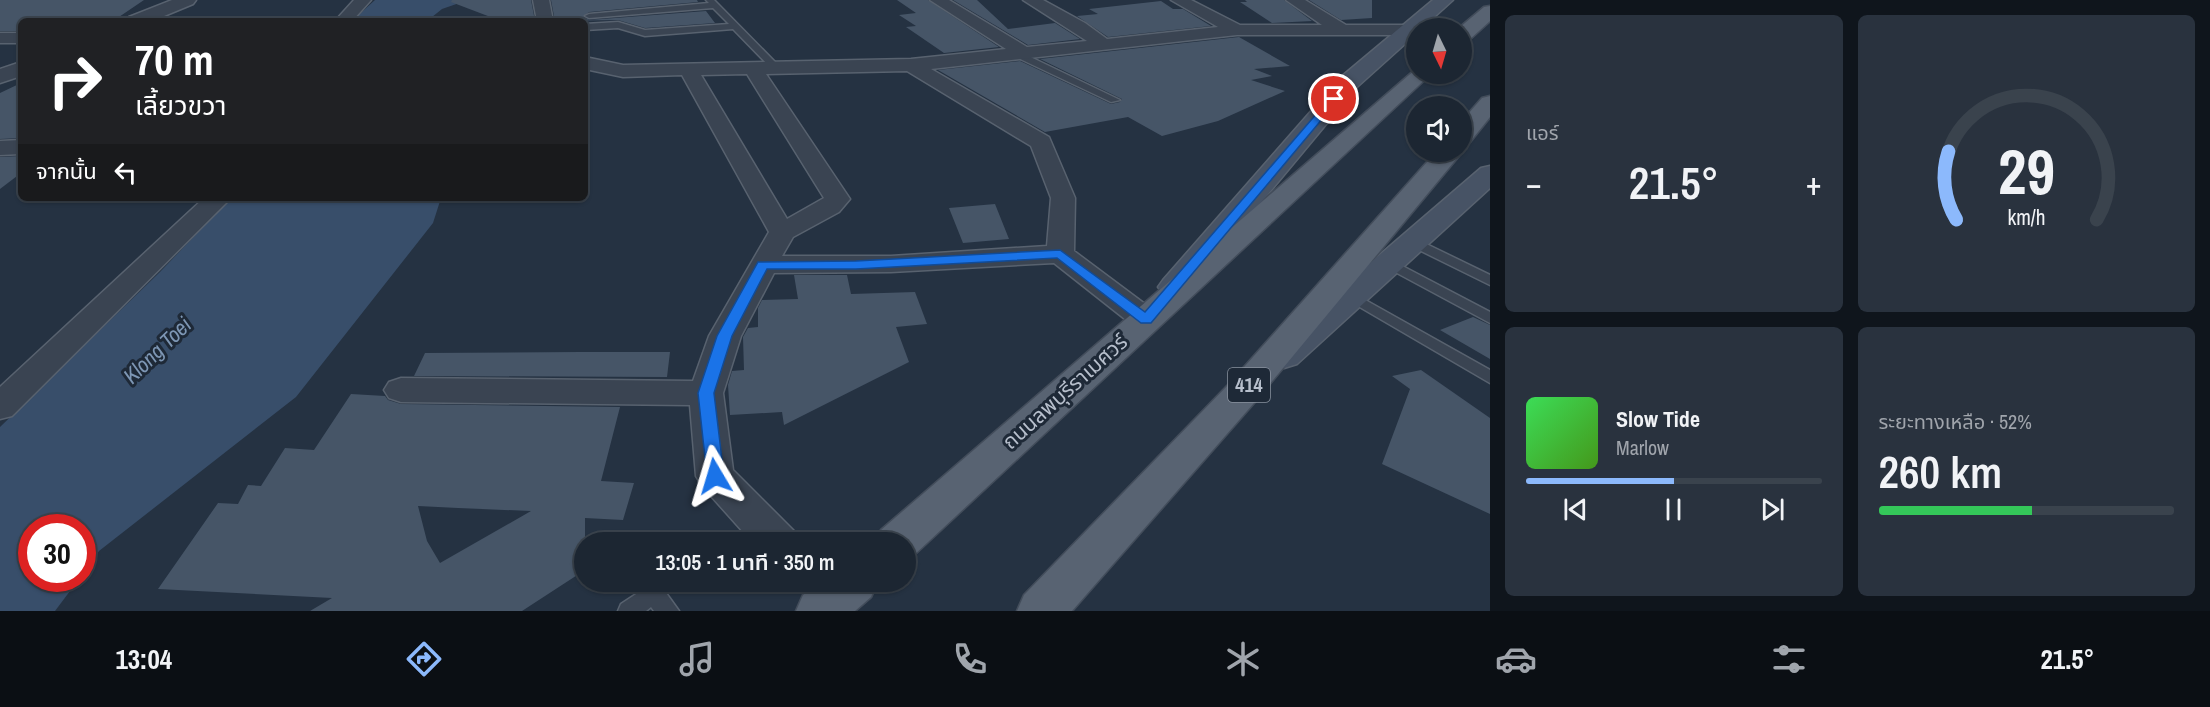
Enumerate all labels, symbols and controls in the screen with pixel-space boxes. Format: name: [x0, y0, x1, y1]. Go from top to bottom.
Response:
north arrow: [1406, 18, 1472, 84]
map controls: [1406, 18, 1472, 162]
text: 70 m: [135, 32, 214, 88]
icon: right: [36, 42, 114, 120]
pin: [1308, 73, 1359, 124]
icon: arrive: [1317, 82, 1350, 115]
text: เลี้ยวขวา: [135, 87, 226, 123]
button: sound: [1406, 96, 1472, 162]
text: แอร์: [1526, 119, 1558, 146]
text: 29: [1998, 129, 2055, 213]
text: 21.5°: [1629, 152, 1719, 213]
text: จากนั้น: [36, 156, 97, 186]
icon: left: [109, 156, 142, 189]
text: −: [1526, 161, 1542, 205]
text: +: [1806, 161, 1821, 205]
text: km/h: [2007, 204, 2045, 233]
water label: Klong Toei: [116, 310, 198, 390]
street label: ถนนลพบุรีราเมศวร์: [996, 327, 1134, 456]
road number: 414: [1228, 368, 1270, 402]
text: Slow Tide: [1616, 404, 1700, 434]
text: ระยะทางเหลือ · 52%: [1879, 408, 2032, 435]
text: Marlow: [1616, 434, 1669, 461]
text: 260 km: [1879, 441, 2002, 502]
position arrow: [683, 444, 747, 508]
icon: previous: [1559, 493, 1592, 526]
icon: pause: [1657, 493, 1690, 526]
icon: next: [1756, 493, 1789, 526]
speed limit sign: 30: [18, 514, 96, 592]
text: 13:05 · 1 นาที · 350 m: [656, 547, 834, 577]
icon: directions: [403, 638, 445, 680]
icon: music: [676, 638, 718, 680]
icon: phone: [949, 638, 991, 680]
icon: climate: [1222, 638, 1264, 680]
icon: car: [1495, 638, 1537, 680]
icon: filters: [1768, 638, 1810, 680]
text: 13:04: [115, 641, 172, 677]
text: 21.5°: [2041, 641, 2094, 677]

